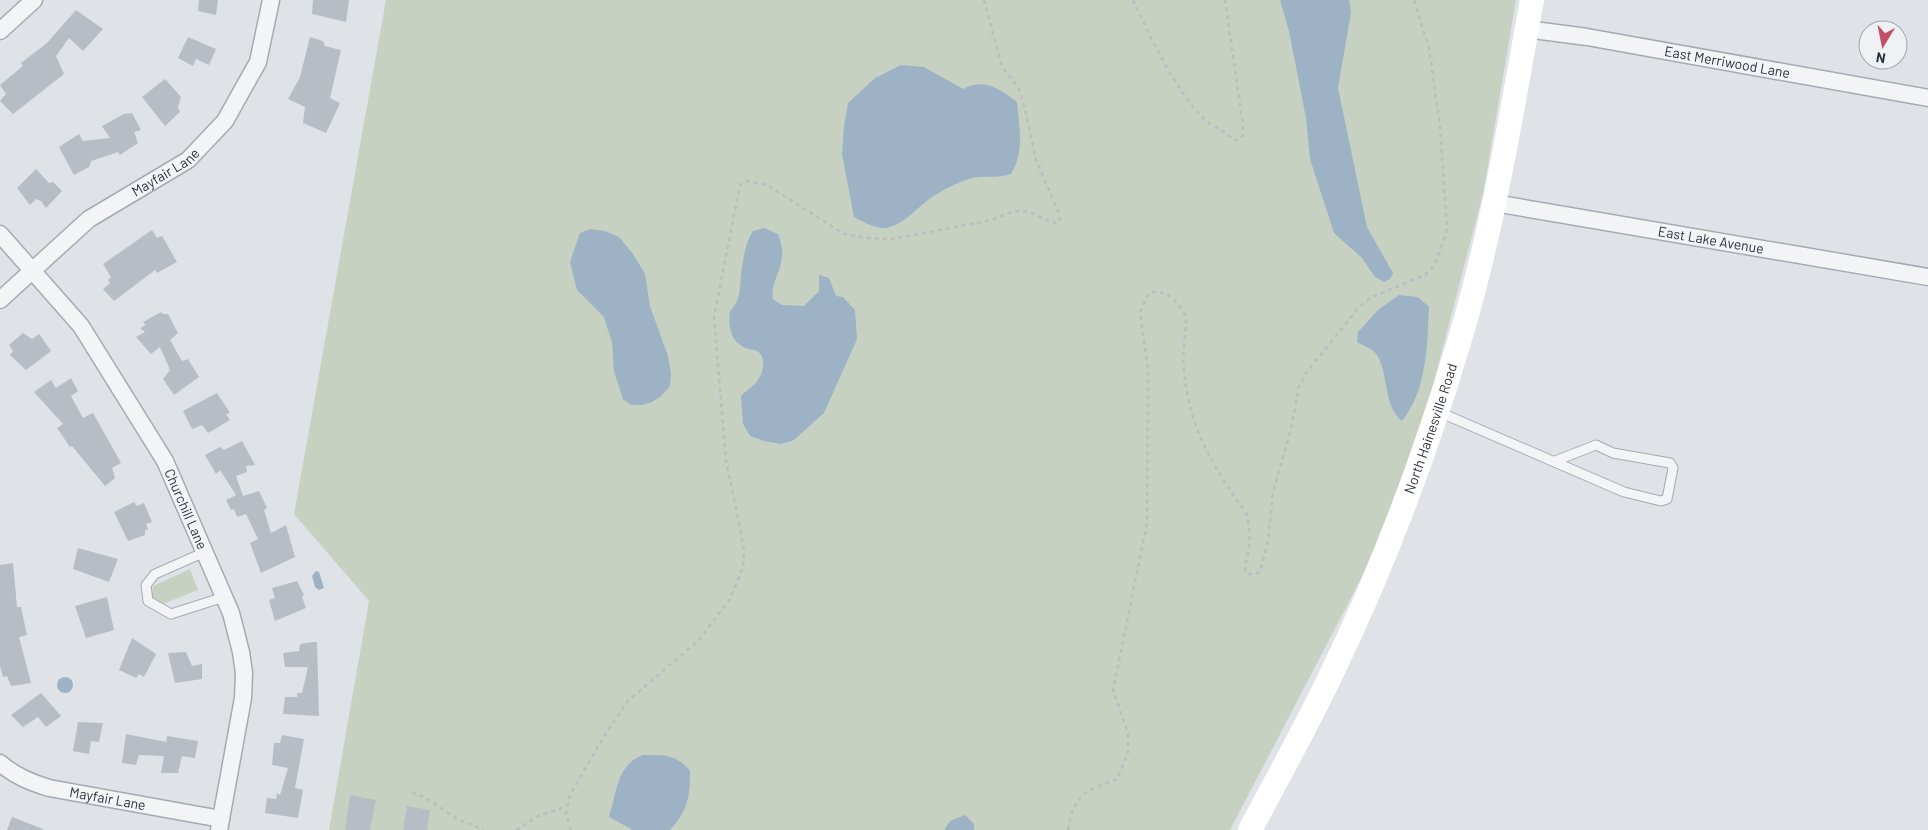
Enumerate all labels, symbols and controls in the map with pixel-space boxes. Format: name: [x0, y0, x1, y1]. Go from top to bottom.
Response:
north arrow: [1858, 20, 1908, 70]
street label: East Merriwood Lane: [1663, 42, 1791, 81]
text: N: [1875, 49, 1887, 67]
street label: Mayfair Lane: [128, 144, 203, 200]
street label: East Lake Avenue: [1657, 222, 1765, 257]
street label: North Hainesville Road: [1400, 361, 1460, 496]
street label: Churchill Lane: [161, 466, 211, 552]
street label: Mayfair Lane: [68, 783, 147, 813]

